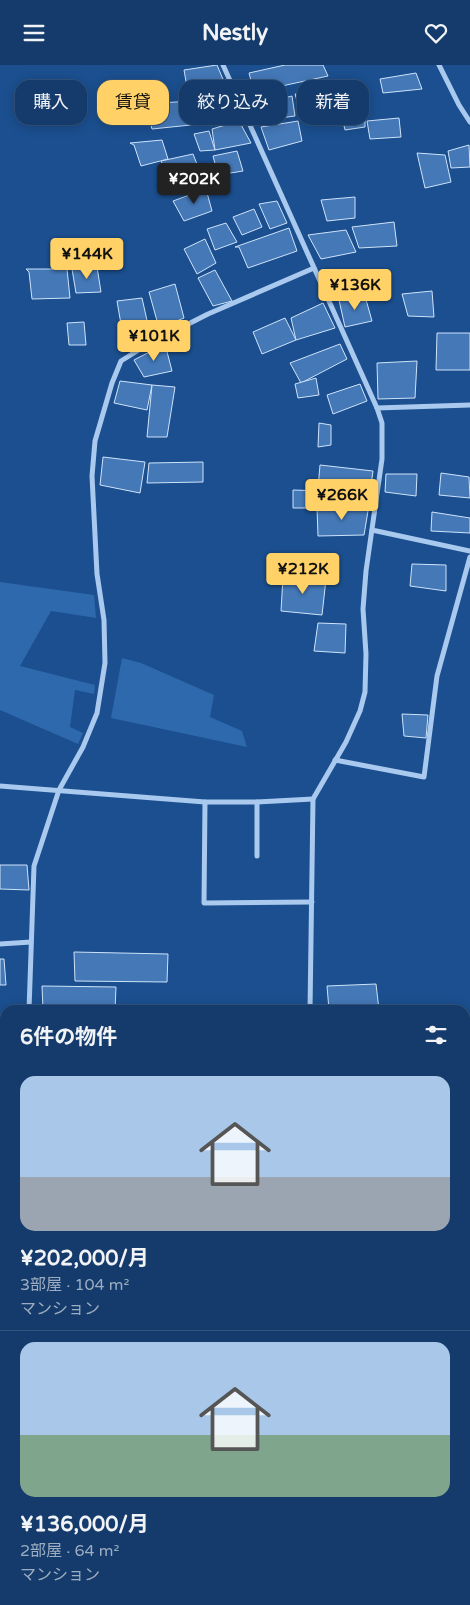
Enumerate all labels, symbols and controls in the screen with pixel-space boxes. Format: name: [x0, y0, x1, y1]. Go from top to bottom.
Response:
icon: menu: [20, 19, 48, 47]
icon: heart: [422, 19, 450, 47]
text: Nestly: [202, 20, 268, 46]
chip: 購入: [15, 80, 87, 125]
chip: 賃貸: [97, 80, 169, 125]
chip: 絞り込み: [179, 80, 287, 125]
chip: 新着: [297, 80, 369, 125]
pin: ¥202K: [159, 163, 229, 205]
text: ¥202K: [168, 169, 220, 189]
pin: ¥144K: [52, 237, 122, 280]
text: ¥144K: [61, 244, 113, 264]
pin: ¥136K: [320, 269, 390, 311]
text: ¥136K: [329, 275, 381, 295]
pin: ¥101K: [119, 319, 189, 362]
text: ¥101K: [128, 326, 180, 346]
pin: ¥266K: [307, 479, 377, 521]
text: ¥266K: [316, 485, 368, 505]
pin: ¥212K: [268, 553, 338, 595]
text: ¥212K: [277, 559, 329, 579]
icon: filters: [422, 1021, 450, 1049]
text: 6件の物件: [20, 1025, 117, 1050]
icon: home: [190, 1109, 280, 1199]
text: ¥202,000/月: [20, 1246, 149, 1271]
text: 3部屋 · 104 m²: [20, 1275, 129, 1295]
text: マンション: [20, 1299, 100, 1319]
icon: home: [190, 1374, 280, 1464]
text: ¥136,000/月: [20, 1512, 149, 1537]
text: 2部屋 · 64 m²: [20, 1541, 119, 1561]
text: マンション: [20, 1565, 100, 1585]

